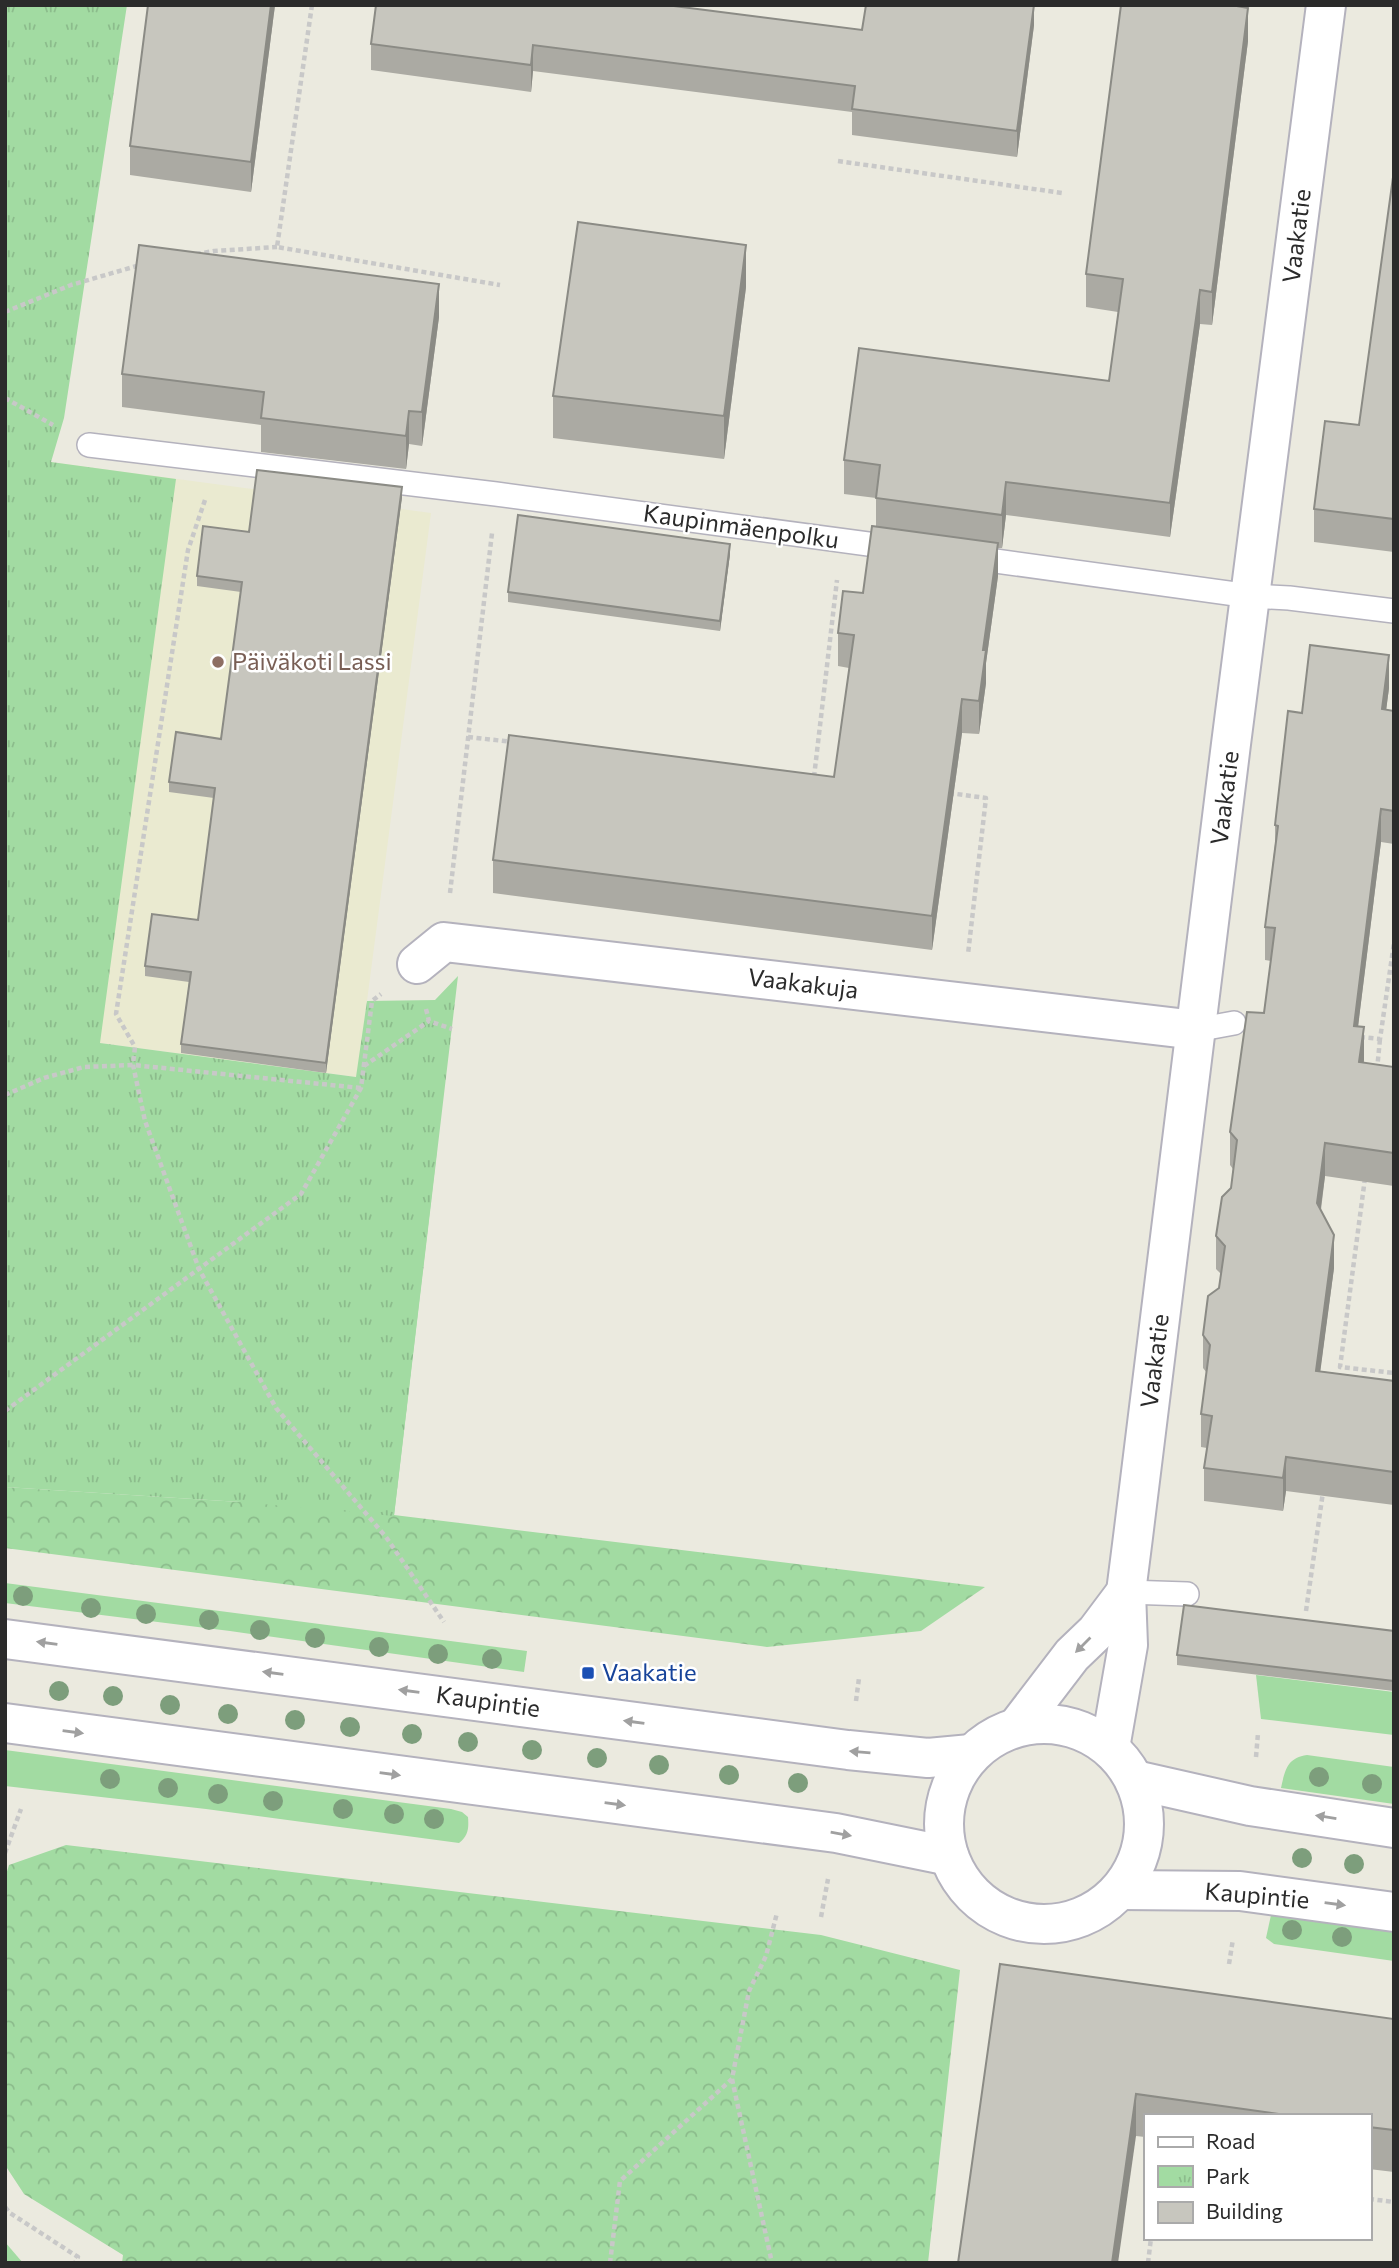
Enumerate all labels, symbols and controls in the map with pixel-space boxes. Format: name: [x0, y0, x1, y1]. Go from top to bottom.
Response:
street label: Vaakatie: [1275, 187, 1316, 285]
street label: Kaupinmäenpolku: [642, 497, 841, 554]
place label: Päiväkoti Lassi: [232, 646, 392, 675]
marker: Päiväkoti Lassi: [210, 654, 226, 670]
street label: Vaakatie: [1203, 749, 1244, 847]
street label: Vaakakuja: [746, 961, 860, 1004]
street label: Vaakatie: [1133, 1312, 1174, 1410]
one-way arrow: [1075, 1636, 1092, 1653]
one-way arrow: [36, 1637, 58, 1648]
place label: Vaakatie: [602, 1657, 697, 1686]
marker: Vaakatie: [580, 1665, 596, 1681]
one-way arrow: [261, 1667, 283, 1678]
street label: Kaupintie: [434, 1679, 542, 1722]
one-way arrow: [398, 1686, 420, 1697]
one-way arrow: [623, 1717, 645, 1728]
one-way arrow: [62, 1726, 84, 1737]
one-way arrow: [849, 1746, 871, 1757]
one-way arrow: [379, 1768, 401, 1779]
one-way arrow: [604, 1799, 626, 1810]
one-way arrow: [1315, 1812, 1337, 1823]
one-way arrow: [830, 1829, 852, 1840]
street label: Kaupintie: [1204, 1875, 1311, 1914]
one-way arrow: [1324, 1898, 1346, 1909]
legend: [1144, 2114, 1371, 2240]
text: Road: [1206, 2128, 1255, 2153]
text: Park: [1206, 2163, 1250, 2188]
text: Building: [1206, 2198, 1283, 2223]

